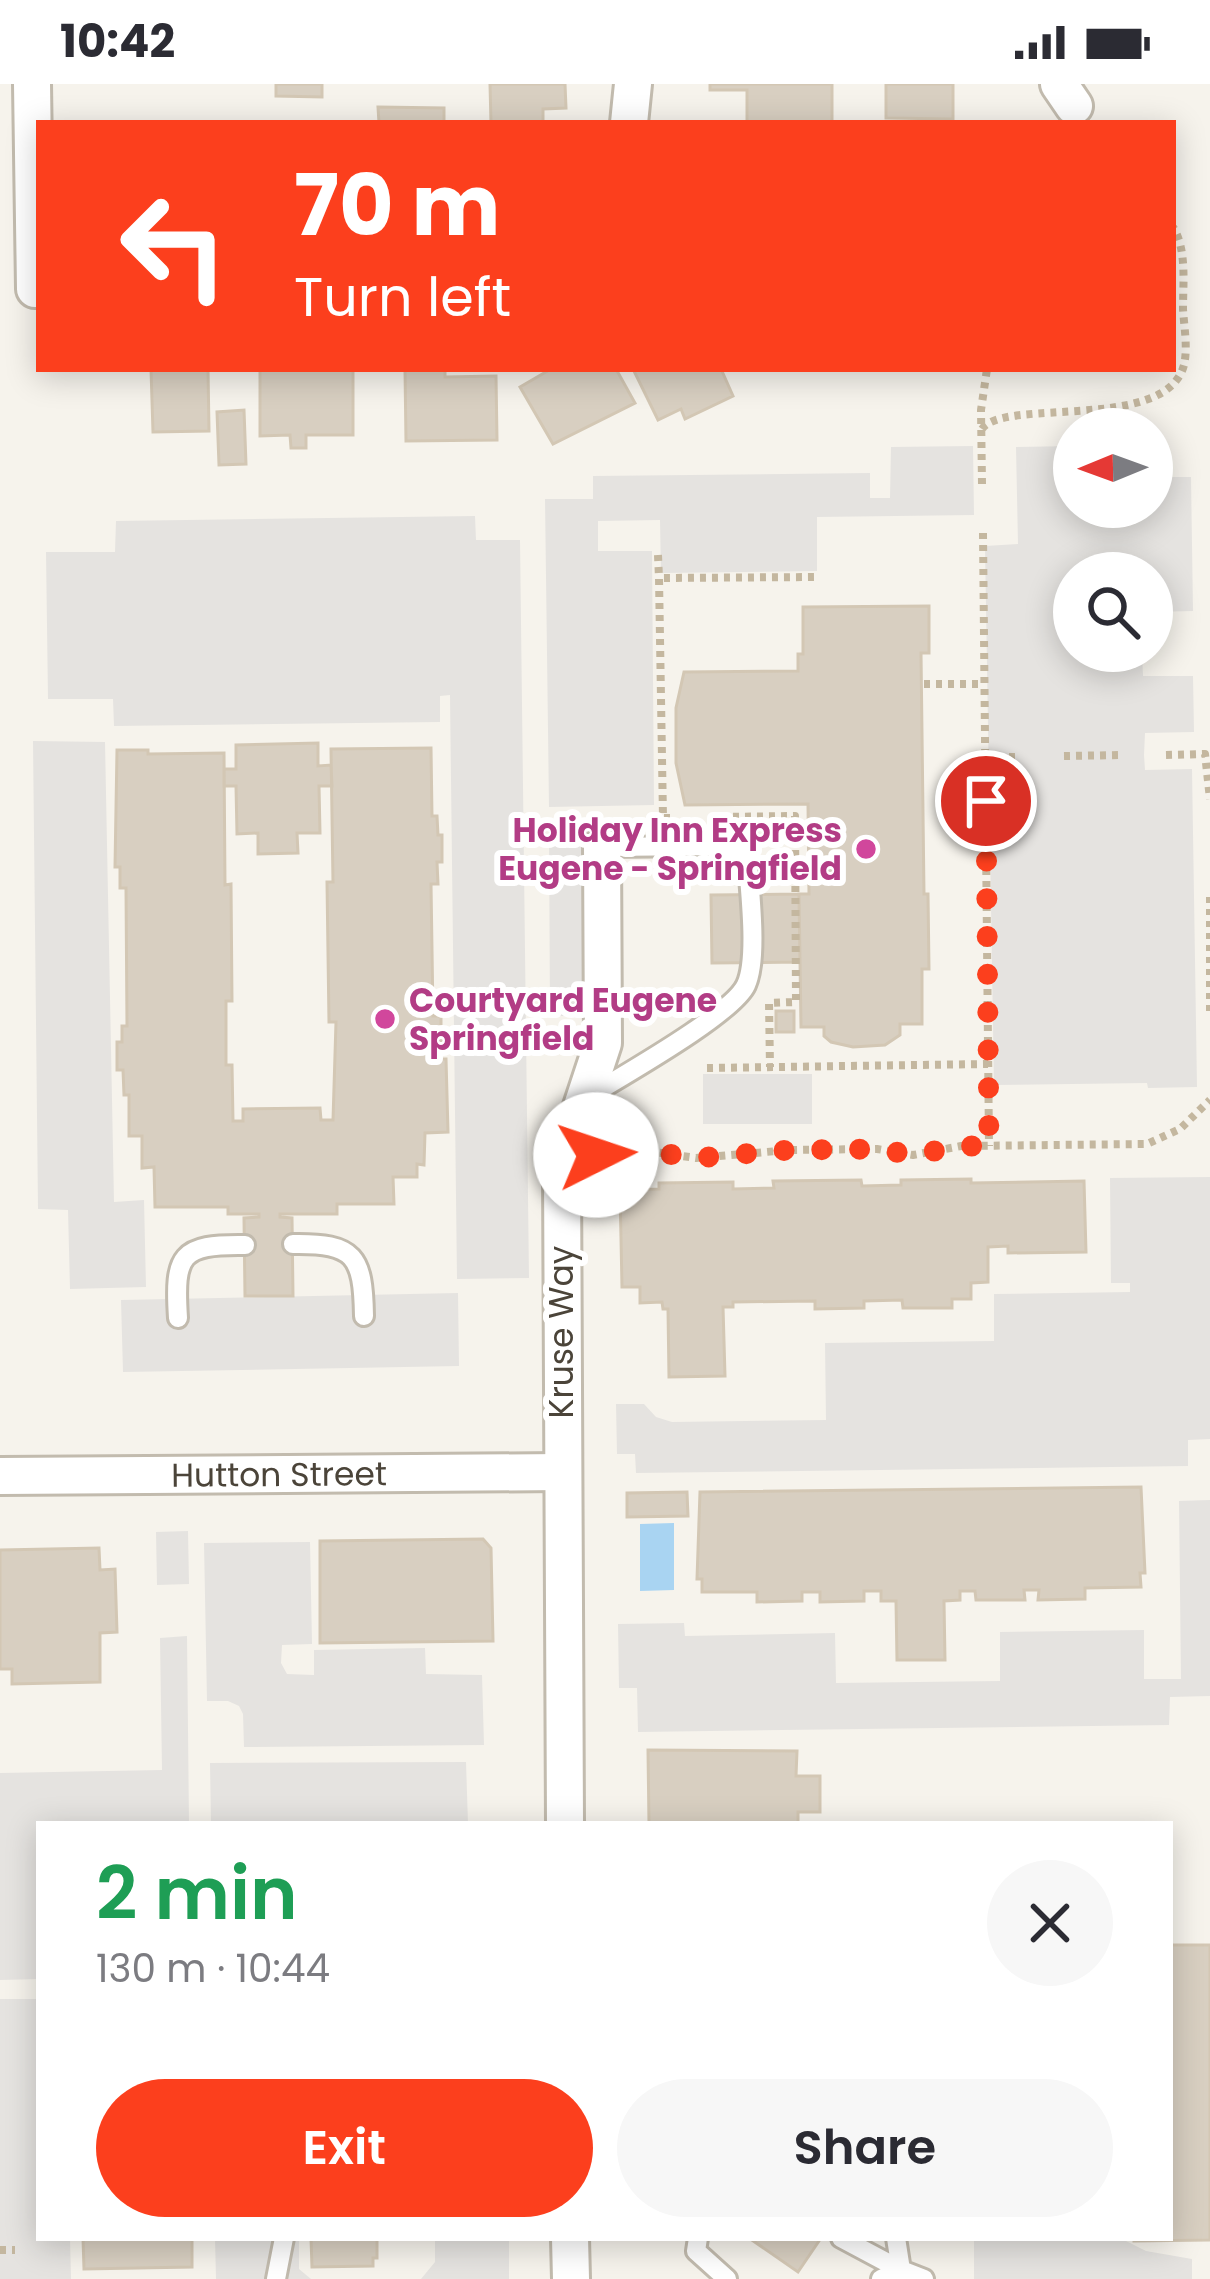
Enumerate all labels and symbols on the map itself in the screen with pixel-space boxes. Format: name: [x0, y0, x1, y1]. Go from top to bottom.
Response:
north arrow: [1053, 408, 1173, 528]
pin: [935, 750, 1037, 852]
place label: Holiday Inn Express Eugene - Springfield: [498, 807, 842, 892]
marker: Holiday Inn Express Eugene - Springfield: [853, 836, 879, 862]
place label: Courtyard Eugene Springfield: [409, 977, 717, 1062]
marker: Courtyard Eugene Springfield: [372, 1006, 398, 1032]
position arrow: [533, 1092, 659, 1218]
street label: Kruse Way: [538, 1245, 585, 1418]
street label: Hutton Street: [171, 1450, 387, 1499]

